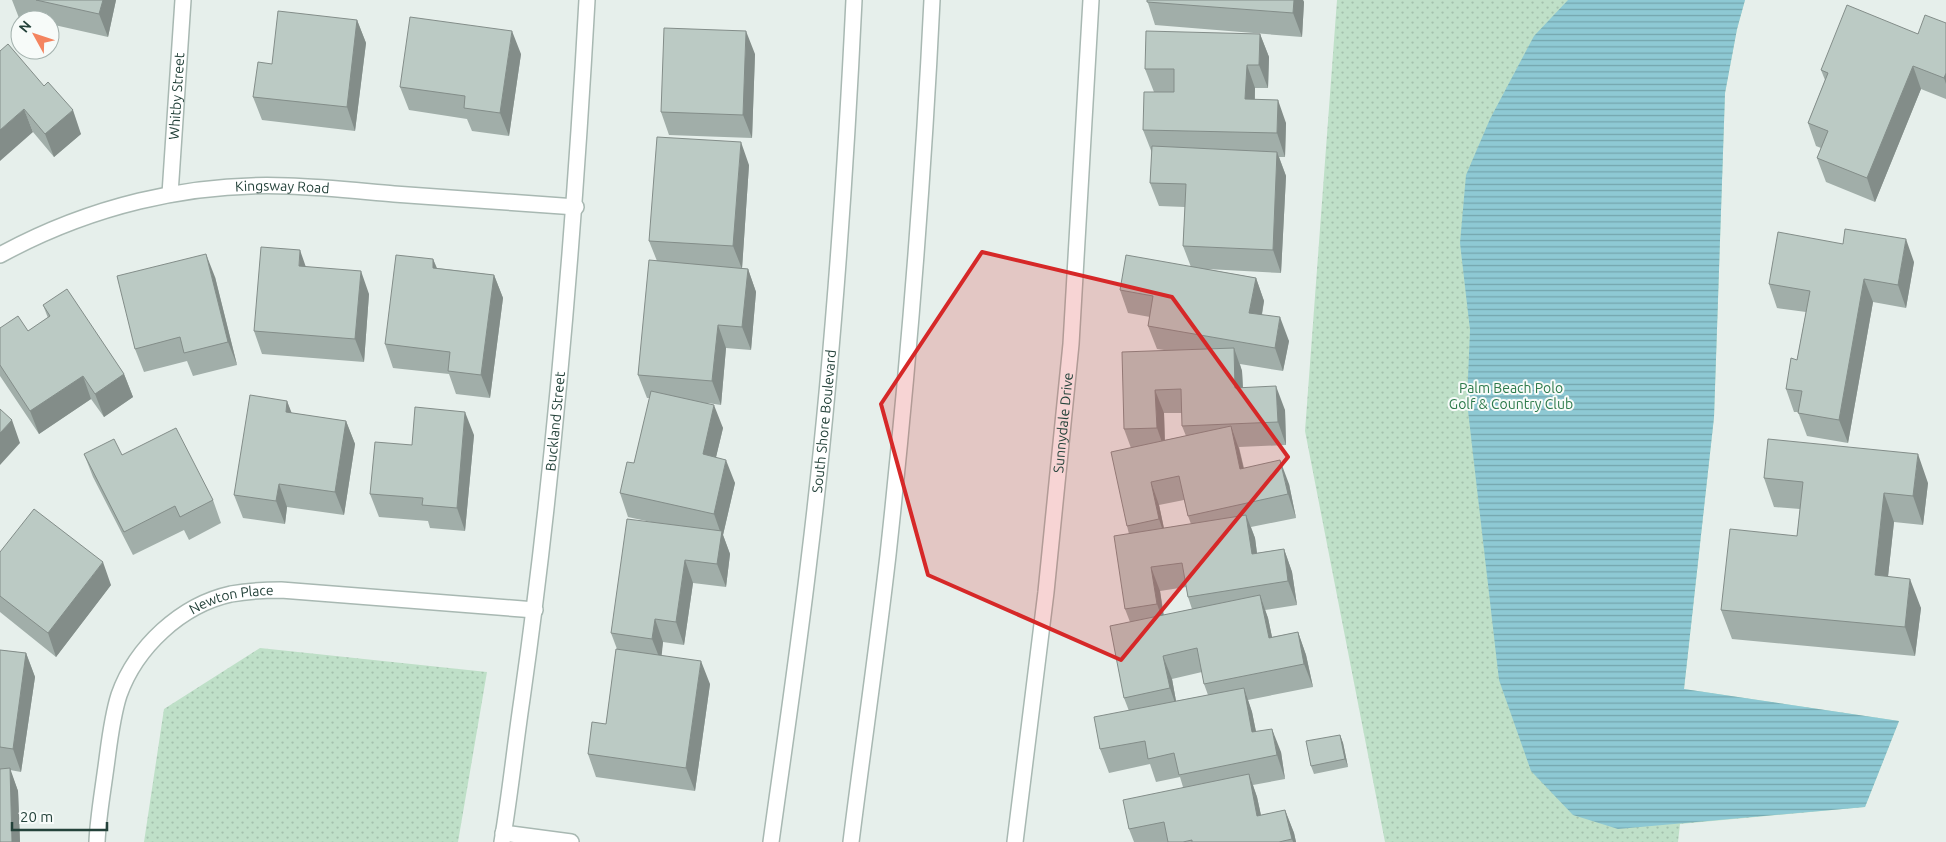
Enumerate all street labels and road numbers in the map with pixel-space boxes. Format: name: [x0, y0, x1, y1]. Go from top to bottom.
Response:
street label: Whitby Street: [166, 52, 187, 140]
street label: Kingsway Road: [235, 178, 330, 196]
street label: South Shore Boulevard: [809, 349, 839, 494]
street label: Buckland Street: [542, 370, 568, 472]
street label: Sunnydale Drive: [1050, 372, 1076, 474]
street label: Newton Place: [186, 582, 274, 617]

